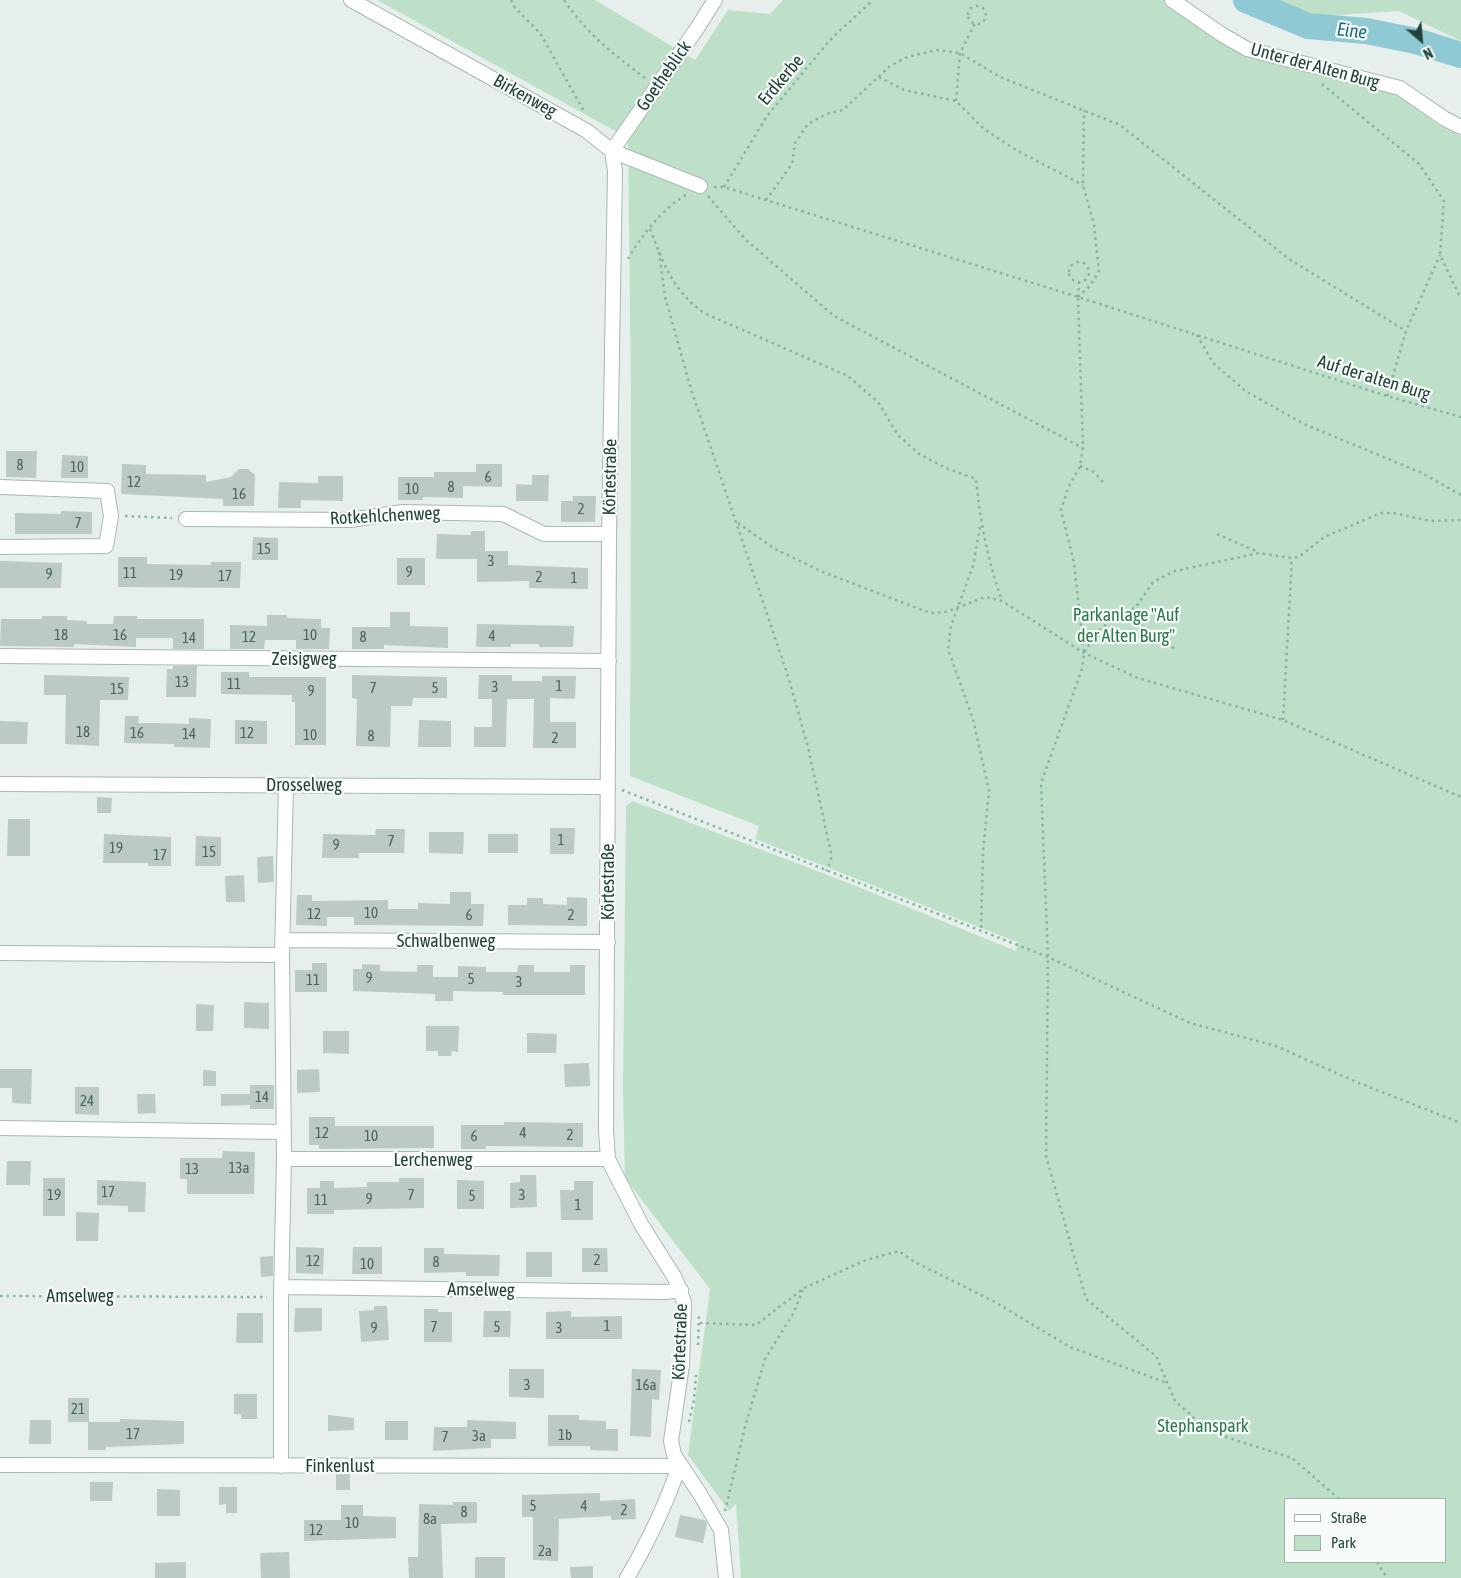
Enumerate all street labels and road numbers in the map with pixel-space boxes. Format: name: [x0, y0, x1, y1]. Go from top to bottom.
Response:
street label: Goetheblick: [632, 37, 696, 115]
street label: Unter der Alten Burg: [1248, 38, 1382, 94]
street label: Erdkerbe: [754, 50, 808, 110]
street label: Birkenweg: [490, 70, 560, 122]
street label: Auf der alten Burg: [1315, 351, 1433, 405]
street label: Körtestraße: [599, 438, 621, 516]
street label: Rotkehlchenweg: [329, 502, 441, 530]
street label: Zeisigweg: [271, 648, 337, 670]
street label: Drosselweg: [266, 774, 342, 796]
street label: Körtestraße: [597, 844, 619, 920]
street label: Schwalbenweg: [397, 930, 495, 952]
street label: Lerchenweg: [393, 1149, 473, 1171]
street label: Amselweg: [447, 1279, 515, 1301]
street label: Amselweg: [46, 1285, 114, 1307]
street label: Körtestraße: [668, 1303, 692, 1381]
street label: Finkenlust: [305, 1455, 375, 1477]

